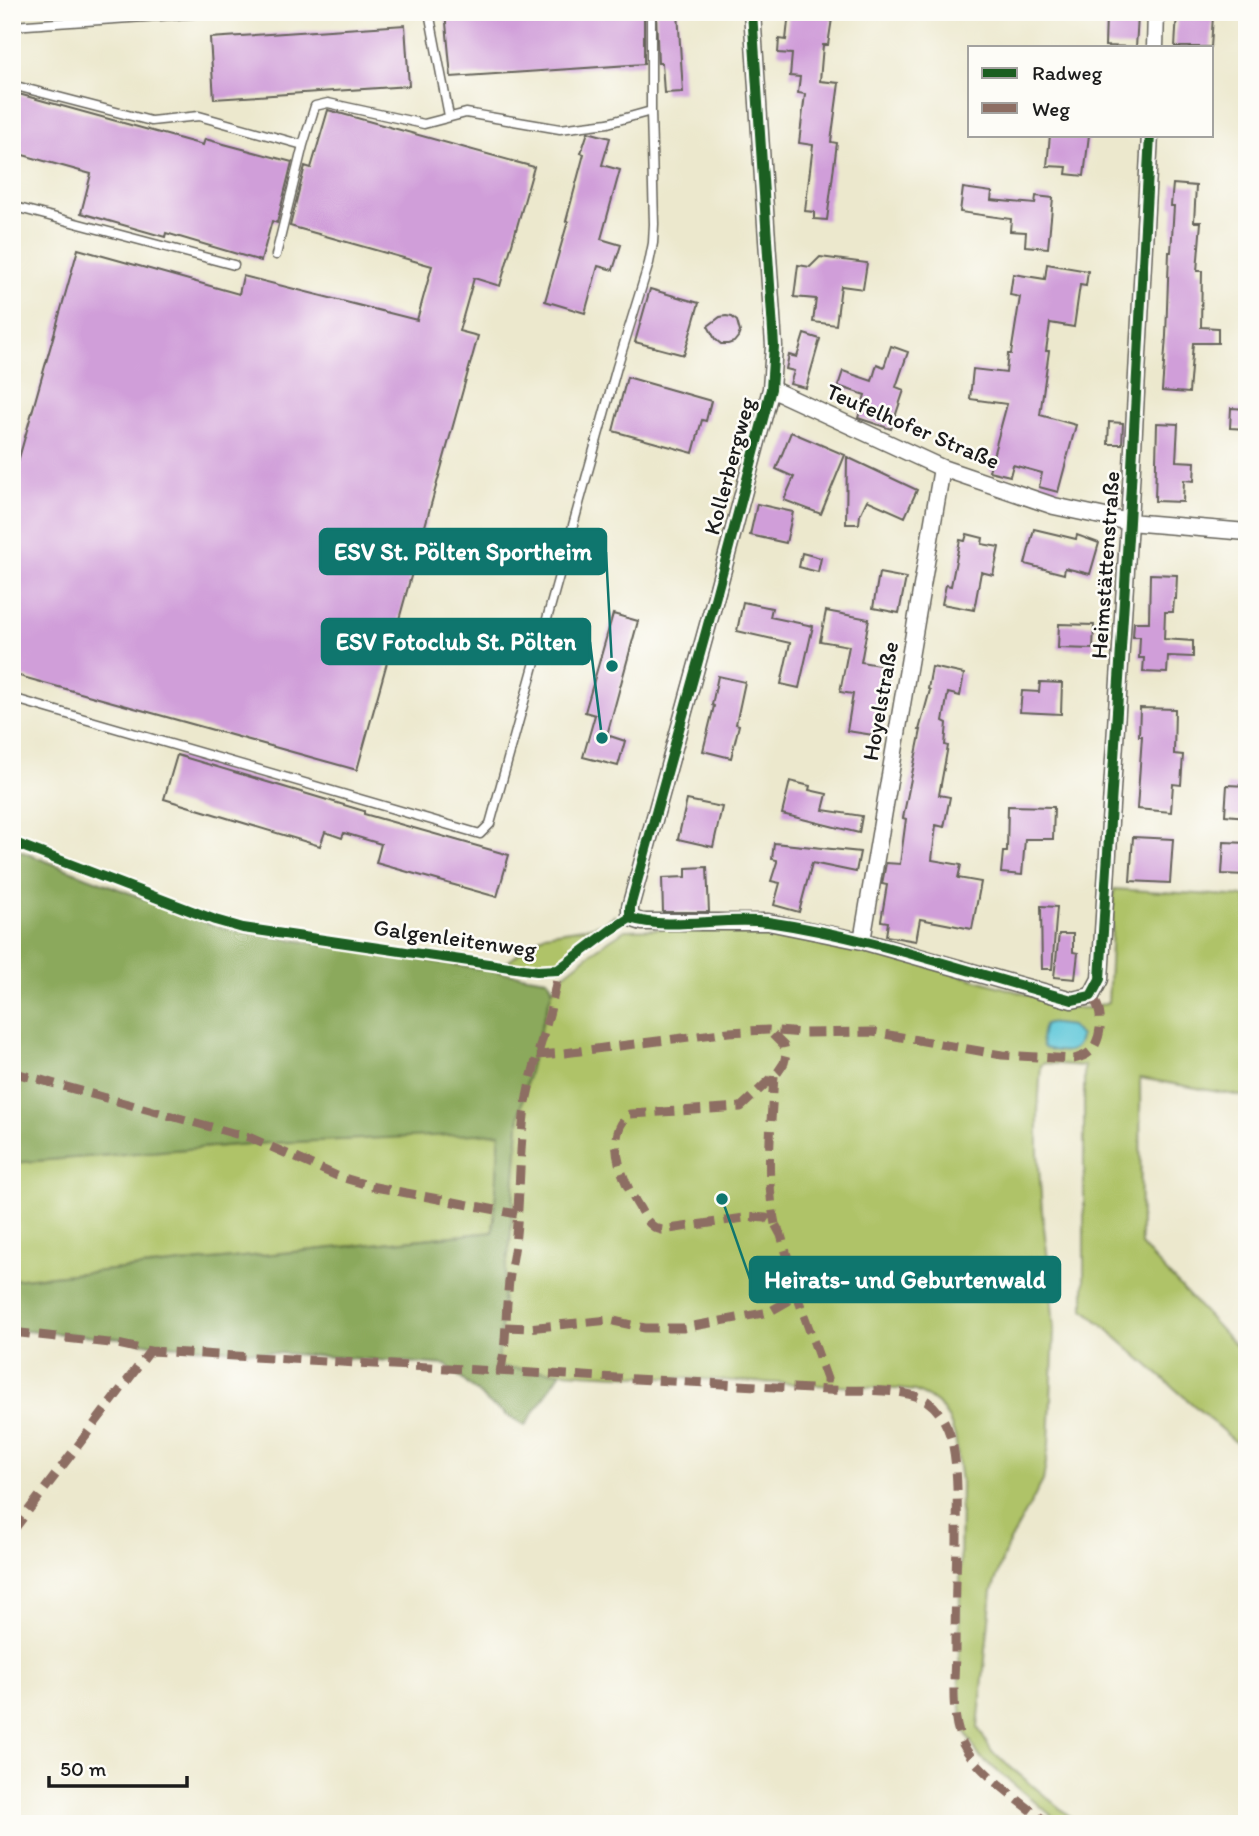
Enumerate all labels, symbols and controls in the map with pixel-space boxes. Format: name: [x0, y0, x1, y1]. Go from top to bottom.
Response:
legend: [968, 46, 1214, 136]
text: Radweg: [1032, 60, 1102, 85]
text: Weg: [1032, 96, 1070, 121]
street label: Teufelhofer Straße: [822, 377, 1004, 475]
street label: Kollerbergweg: [697, 394, 761, 538]
street label: Heimstättenstraße: [1084, 470, 1126, 660]
callout: ESV St. Pölten Sportheim: [320, 529, 606, 574]
text: ESV St. Pölten Sportheim: [334, 537, 593, 567]
callout: ESV Fotoclub St. Pölten: [322, 619, 590, 664]
text: ESV Fotoclub St. Pölten: [336, 627, 577, 656]
street label: Hoyelstraße: [856, 639, 904, 763]
street label: Galgenleitenweg: [372, 913, 539, 963]
callout: Heirats- und Geburtenwald: [750, 1257, 1060, 1302]
text: Heirats- und Geburtenwald: [764, 1265, 1047, 1294]
scale bar: [49, 1745, 187, 1789]
text: 50 m: [60, 1756, 107, 1781]

